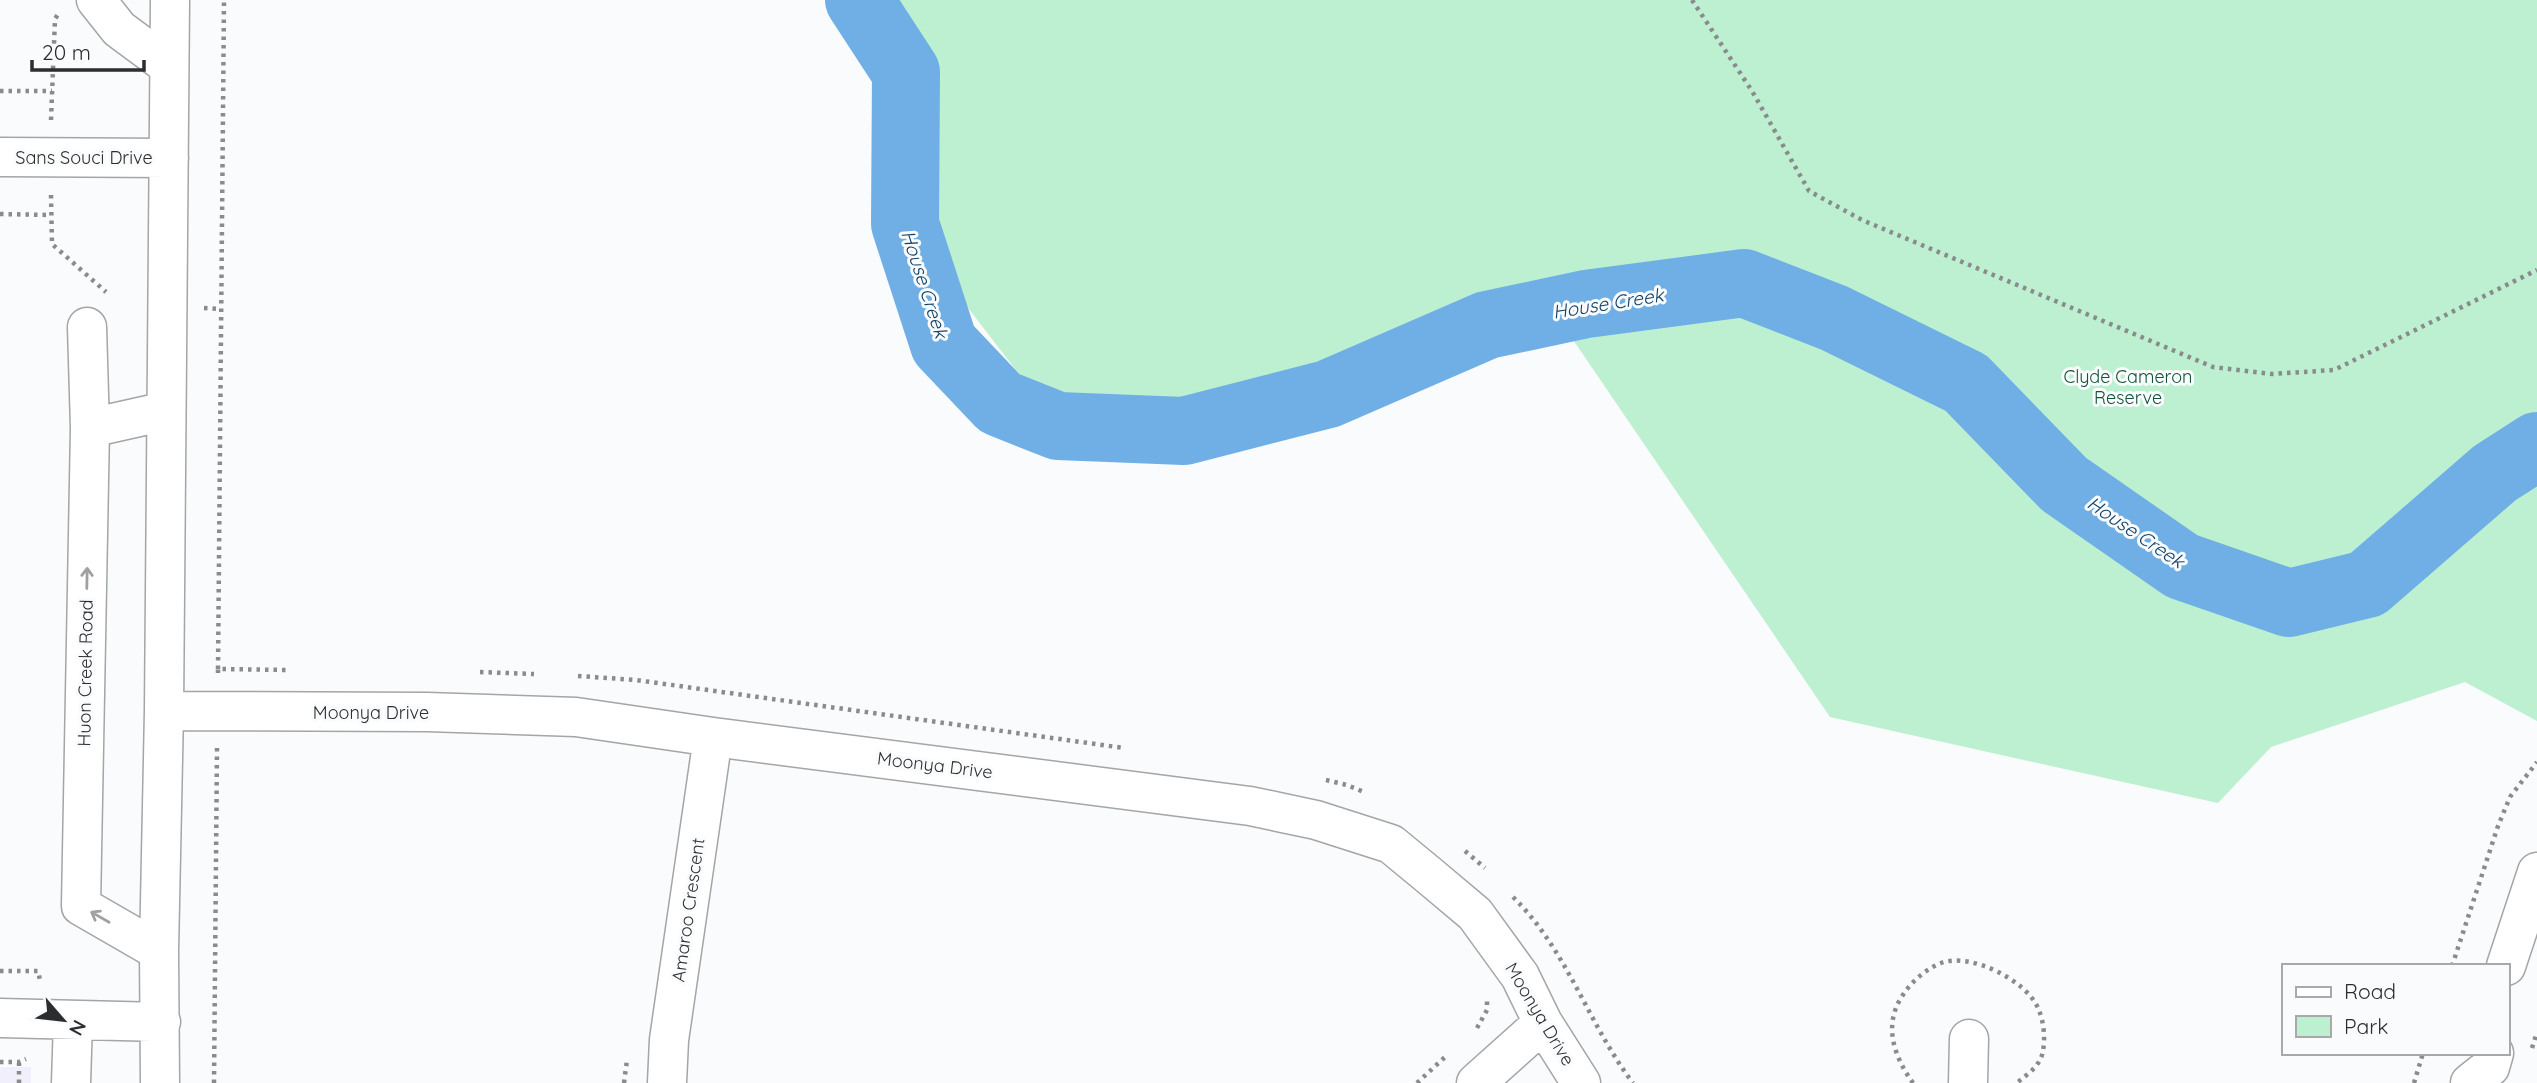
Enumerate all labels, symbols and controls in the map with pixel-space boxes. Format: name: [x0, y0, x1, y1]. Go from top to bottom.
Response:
scale bar: [32, 28, 144, 72]
text: 20 m: [42, 39, 91, 65]
street label: Sans Souci Drive: [15, 146, 153, 169]
water label: House Creek: [896, 227, 954, 343]
water label: House Creek: [1551, 282, 1667, 324]
park label: Clyde Cameron Reserve: [2064, 365, 2192, 409]
water label: House Creek: [2083, 491, 2191, 574]
one-way arrow: [80, 567, 94, 590]
street label: Huon Creek Road: [72, 599, 98, 747]
street label: Moonya Drive: [313, 701, 429, 724]
street label: Moonya Drive: [876, 746, 994, 784]
street label: Amaroo Crescent: [667, 837, 709, 983]
one-way arrow: [90, 910, 110, 924]
street label: Moonya Drive: [1500, 958, 1580, 1070]
legend: [2282, 964, 2509, 1055]
text: Road: [2344, 978, 2396, 1004]
north arrow: [28, 985, 98, 1055]
text: Park: [2344, 1013, 2388, 1039]
text: N: [64, 1016, 92, 1040]

